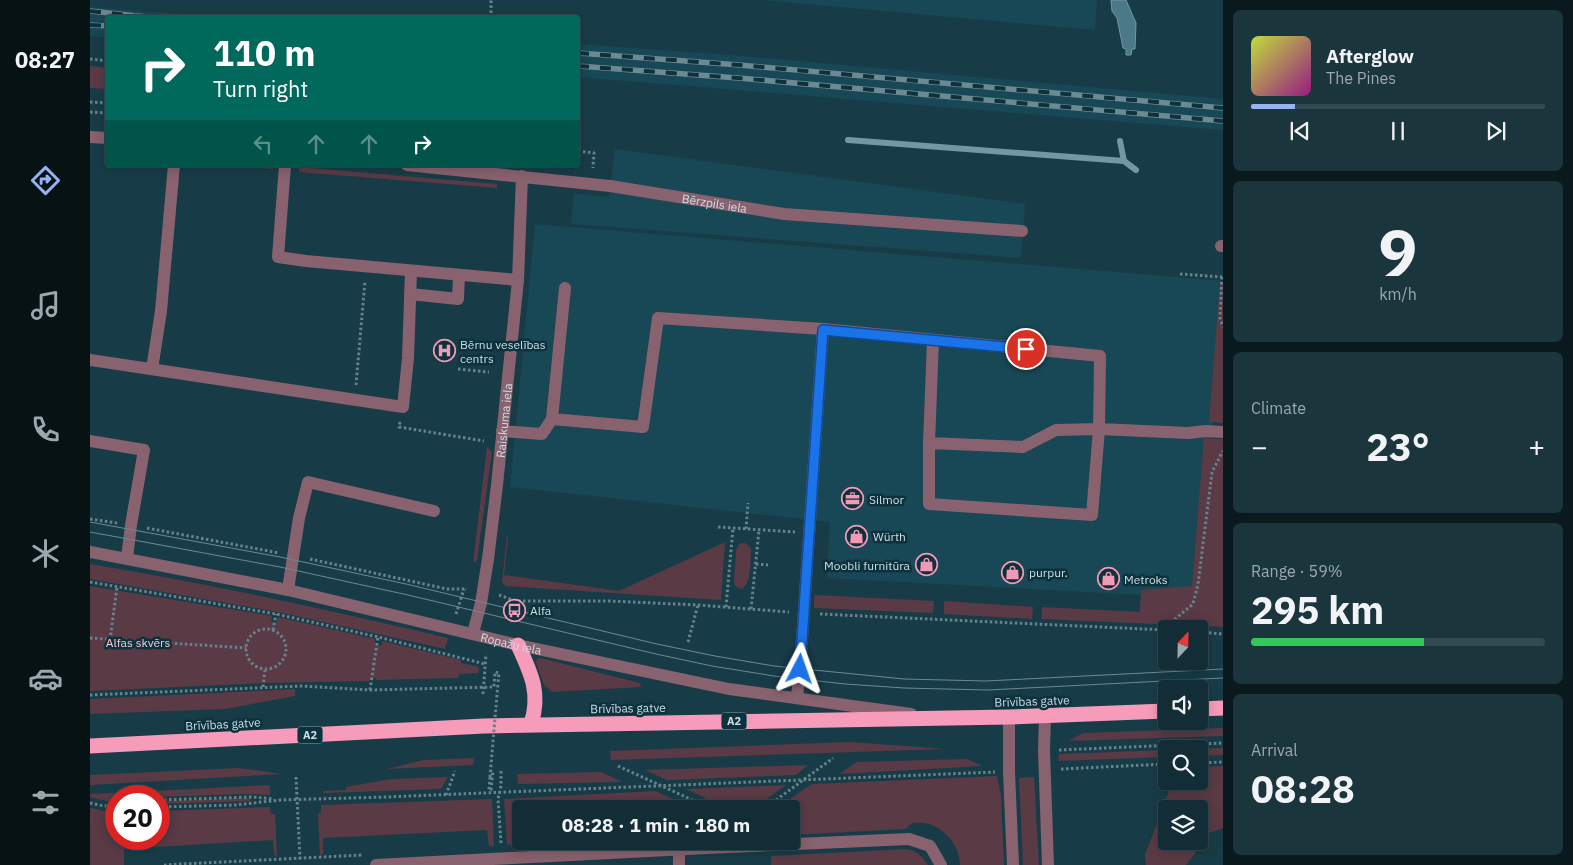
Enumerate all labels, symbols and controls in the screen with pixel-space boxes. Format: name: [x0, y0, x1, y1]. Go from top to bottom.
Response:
text: 110 m: [213, 30, 316, 76]
icon: right: [130, 35, 195, 100]
text: Afterglow: [1326, 44, 1414, 68]
text: 08:27: [15, 45, 75, 74]
text: The Pines: [1326, 68, 1396, 88]
text: Turn right: [213, 74, 308, 103]
icon: previous: [1286, 117, 1314, 145]
icon: pause: [1384, 117, 1412, 145]
icon: next: [1482, 117, 1510, 145]
icon: left: [249, 130, 277, 158]
icon: ahead: [302, 130, 330, 158]
icon: ahead: [355, 130, 383, 158]
icon: right: [408, 130, 436, 158]
icon: directions: [28, 163, 63, 198]
street label: Bērzpils iela: [681, 190, 749, 216]
text: 9: [1378, 209, 1418, 294]
text: km/h: [1379, 284, 1417, 304]
icon: music: [28, 288, 63, 323]
pin: [1005, 328, 1047, 370]
icon: arrive: [1012, 335, 1040, 363]
place label: Bērnu veselības centrs: [460, 337, 546, 366]
hospital icon: Bērnu veselības centrs: [432, 339, 456, 363]
street label: Raiskuma iela: [492, 382, 515, 459]
text: Climate: [1251, 398, 1306, 418]
icon: phone: [28, 412, 63, 447]
text: 23°: [1366, 422, 1430, 471]
text: −: [1251, 428, 1268, 465]
text: +: [1528, 428, 1545, 465]
office icon: Silmor: [841, 487, 865, 511]
place label: Silmor: [869, 492, 904, 507]
shop icon: Würth: [845, 524, 869, 548]
place label: Würth: [873, 529, 906, 544]
icon: climate: [28, 536, 63, 571]
shop icon: Moobli furnitūra: [914, 553, 938, 577]
place label: Moobli furnitūra: [824, 558, 911, 573]
shop icon: purpur.: [1001, 560, 1025, 584]
text: Range · 59%: [1251, 561, 1343, 581]
place label: purpur.: [1029, 565, 1068, 580]
shop icon: Metroks: [1096, 567, 1120, 591]
place label: Metroks: [1124, 572, 1168, 587]
text: 295 km: [1251, 585, 1384, 634]
bus stop icon: Alfa: [502, 598, 526, 622]
place label: Alfa: [530, 603, 552, 618]
north arrow: [1158, 620, 1208, 670]
map controls: [1158, 620, 1208, 850]
street label: Ropažu iela: [479, 629, 544, 657]
park label: Alfas skvērs: [106, 635, 170, 650]
position arrow: [773, 642, 825, 694]
icon: car: [28, 661, 63, 696]
button: sound: [1158, 680, 1208, 730]
street label: Brīvības gatve: [994, 692, 1070, 710]
street label: Brīvības gatve: [590, 700, 666, 716]
road number: A2: [722, 712, 746, 729]
street label: Brīvības gatve: [185, 715, 261, 733]
road number: A2: [298, 726, 322, 744]
button: search: [1158, 740, 1208, 790]
text: Arrival: [1251, 740, 1298, 760]
text: 08:28: [1251, 764, 1355, 813]
icon: filters: [28, 785, 63, 820]
speed limit sign: 20: [105, 785, 170, 850]
button: layers: [1158, 800, 1208, 850]
text: 08:28 · 1 min · 180 m: [562, 813, 750, 837]

